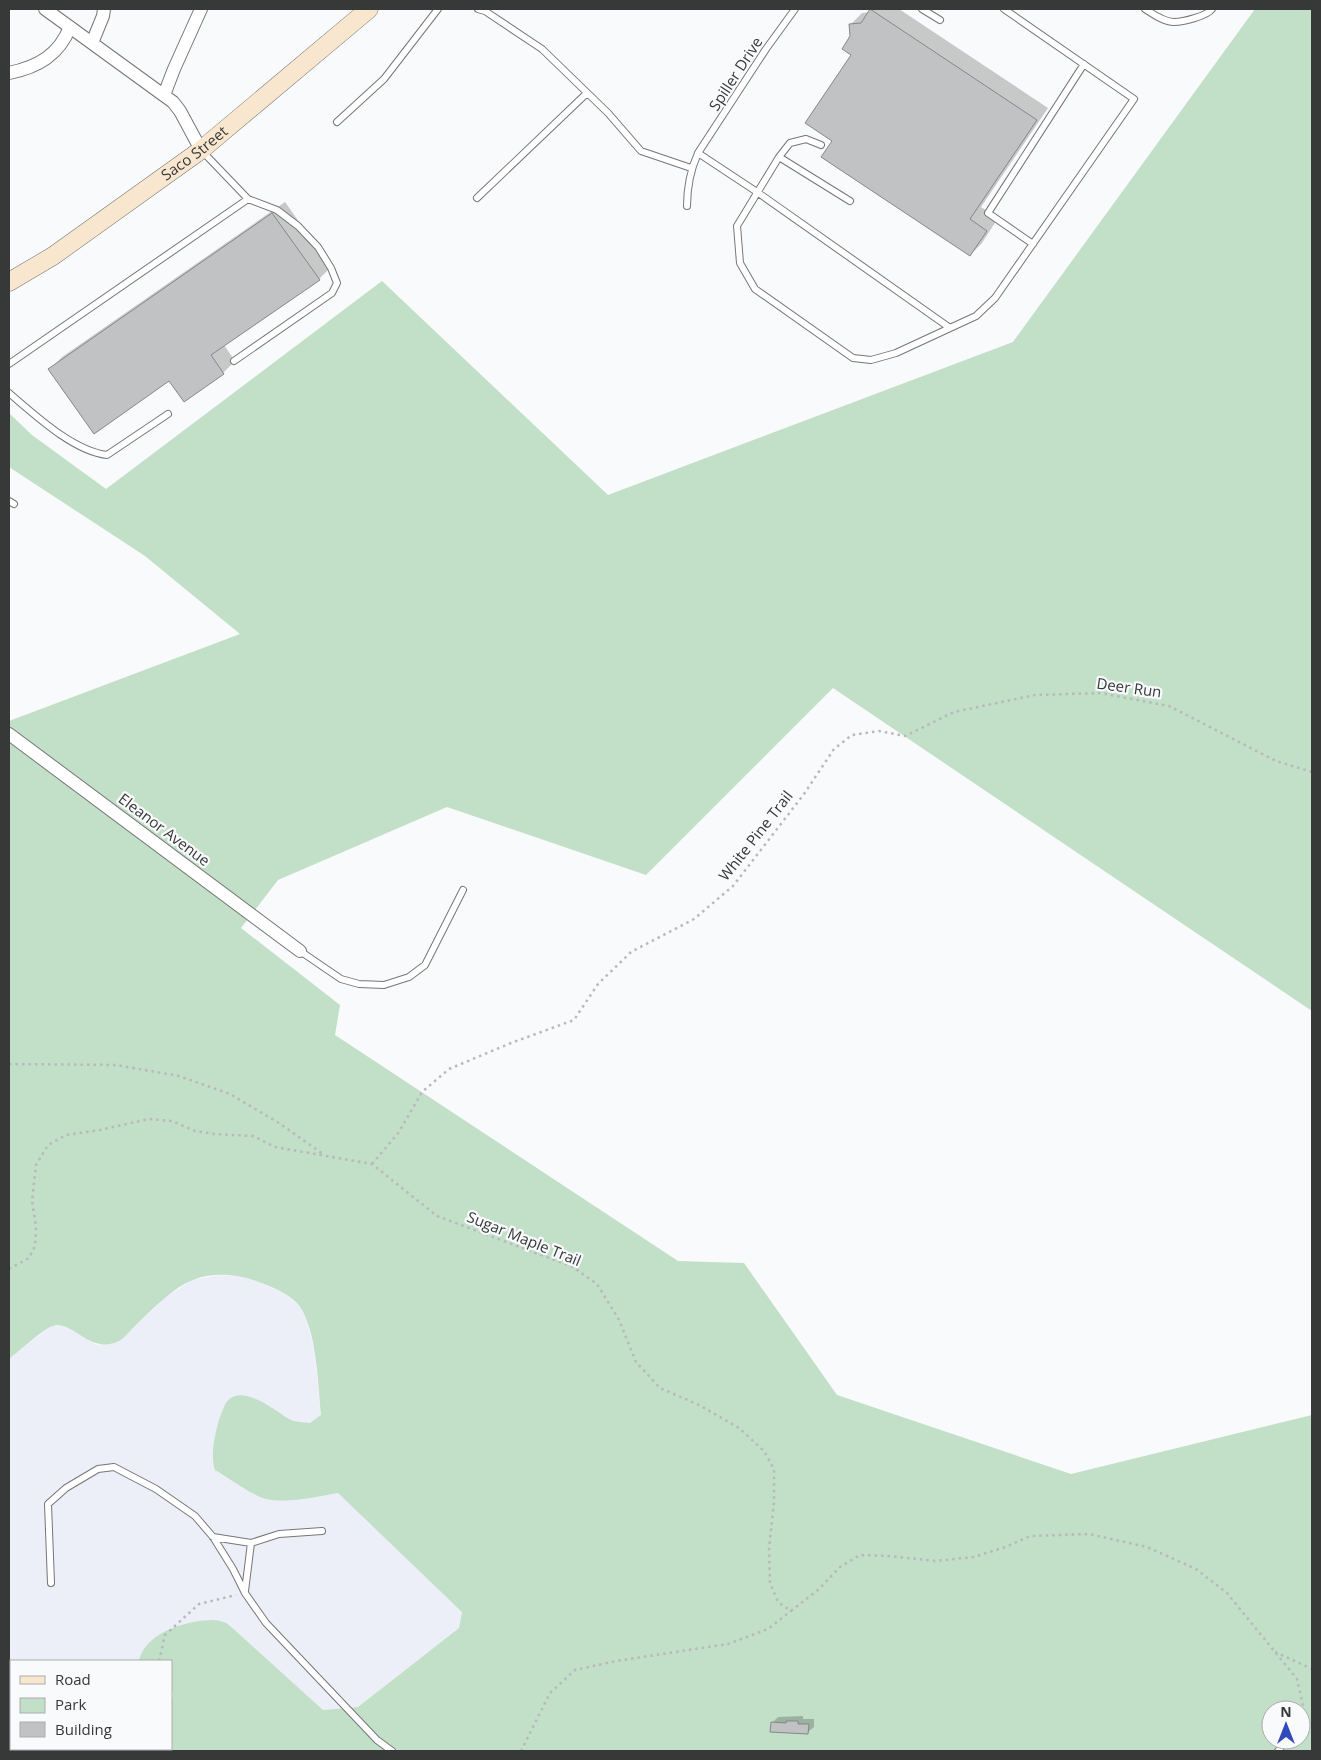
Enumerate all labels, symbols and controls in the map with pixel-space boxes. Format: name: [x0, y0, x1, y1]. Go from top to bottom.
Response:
street label: Spiller Drive: [704, 33, 766, 114]
street label: Saco Street: [157, 121, 231, 184]
street label: Deer Run: [1095, 673, 1163, 701]
street label: White Pine Trail: [714, 786, 797, 885]
street label: Eleanor Avenue: [115, 788, 214, 870]
street label: Sugar Maple Trail: [464, 1206, 584, 1270]
legend: [10, 1660, 172, 1750]
text: Road: [55, 1669, 91, 1689]
text: Park: [55, 1694, 86, 1714]
north arrow: [1261, 1700, 1311, 1750]
text: N: [1280, 1702, 1292, 1721]
text: Building: [55, 1719, 112, 1739]

